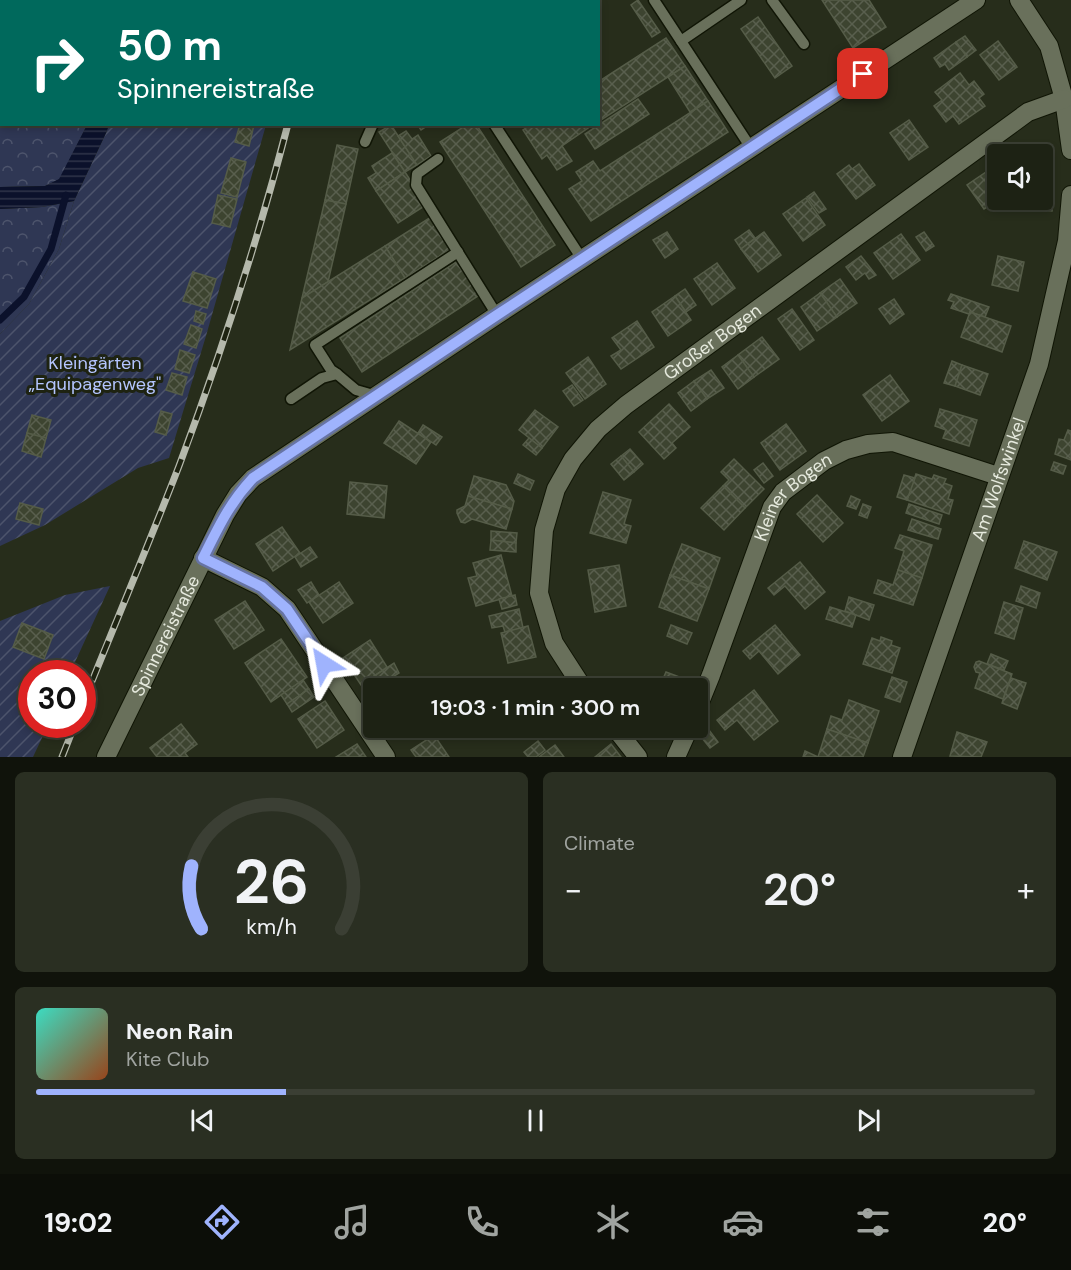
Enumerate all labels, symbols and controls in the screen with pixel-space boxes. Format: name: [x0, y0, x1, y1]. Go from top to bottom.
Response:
text: 50 m: [117, 18, 222, 73]
icon: right: [18, 24, 96, 102]
pin: [837, 48, 888, 99]
icon: arrive: [846, 57, 879, 90]
text: Spinnereistraße: [117, 71, 315, 106]
map controls: [987, 144, 1053, 210]
button: sound: [987, 144, 1053, 210]
street label: Großer Bogen: [659, 298, 766, 386]
park label: Kleingärten „Equipagenweg": [29, 351, 161, 396]
street label: Am Wolfswinkel: [966, 414, 1031, 545]
street label: Kleiner Bogen: [749, 447, 836, 545]
street label: Spinnereistraße: [126, 571, 205, 700]
position arrow: [292, 632, 356, 696]
speed limit sign: 30: [18, 660, 96, 738]
text: 19:03 · 1 min · 300 m: [431, 693, 640, 722]
text: Climate: [564, 830, 635, 856]
text: 26: [234, 841, 309, 922]
text: 20°: [763, 860, 836, 919]
text: −: [564, 868, 582, 911]
text: +: [1017, 868, 1035, 911]
text: km/h: [246, 913, 297, 941]
text: Neon Rain: [126, 1017, 233, 1046]
text: Kite Club: [126, 1046, 210, 1072]
icon: previous: [186, 1104, 219, 1137]
icon: pause: [519, 1104, 552, 1137]
icon: next: [852, 1104, 885, 1137]
icon: directions: [201, 1201, 243, 1243]
icon: music: [331, 1201, 373, 1243]
icon: phone: [461, 1201, 503, 1243]
icon: climate: [592, 1201, 634, 1243]
icon: car: [722, 1201, 764, 1243]
icon: filters: [852, 1201, 894, 1243]
text: 19:02: [44, 1205, 112, 1240]
text: 20°: [983, 1205, 1027, 1240]

